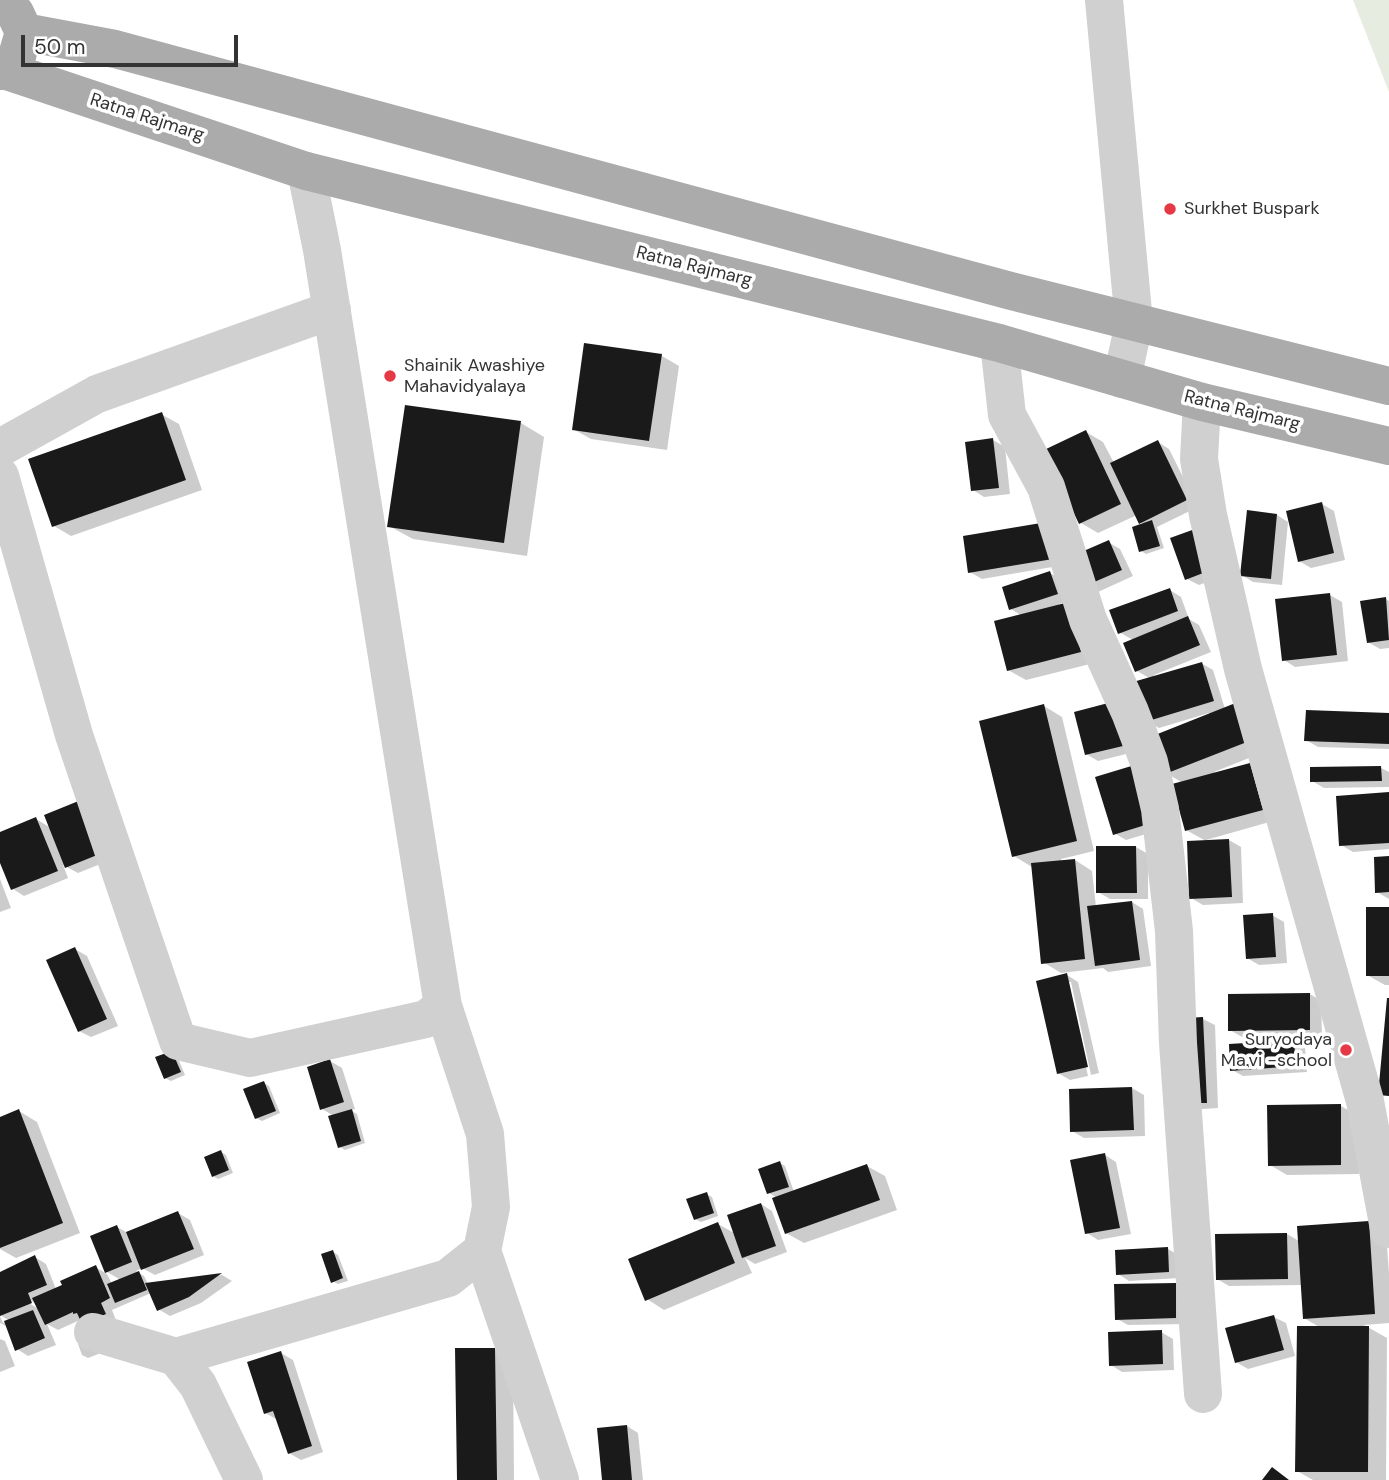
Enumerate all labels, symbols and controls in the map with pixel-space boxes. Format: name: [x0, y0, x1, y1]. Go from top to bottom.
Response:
scale bar: [24, 21, 242, 65]
text: 50 m: [34, 33, 85, 61]
street label: Ratna Rajmarg: [87, 89, 207, 147]
place label: Surkhet Buspark: [1184, 198, 1320, 220]
marker: Surkhet Buspark: [1162, 201, 1178, 217]
street label: Ratna Rajmarg: [634, 242, 754, 292]
place label: Shainik Awashiye Mahavidyalaya: [404, 355, 545, 398]
marker: Shainik Awashiye Mahavidyalaya: [382, 368, 398, 384]
street label: Ratna Rajmarg: [1182, 386, 1302, 436]
place label: Suryodaya Ma.vi -school: [1221, 1029, 1332, 1072]
marker: Suryodaya Ma.vi -school: [1338, 1042, 1354, 1058]

